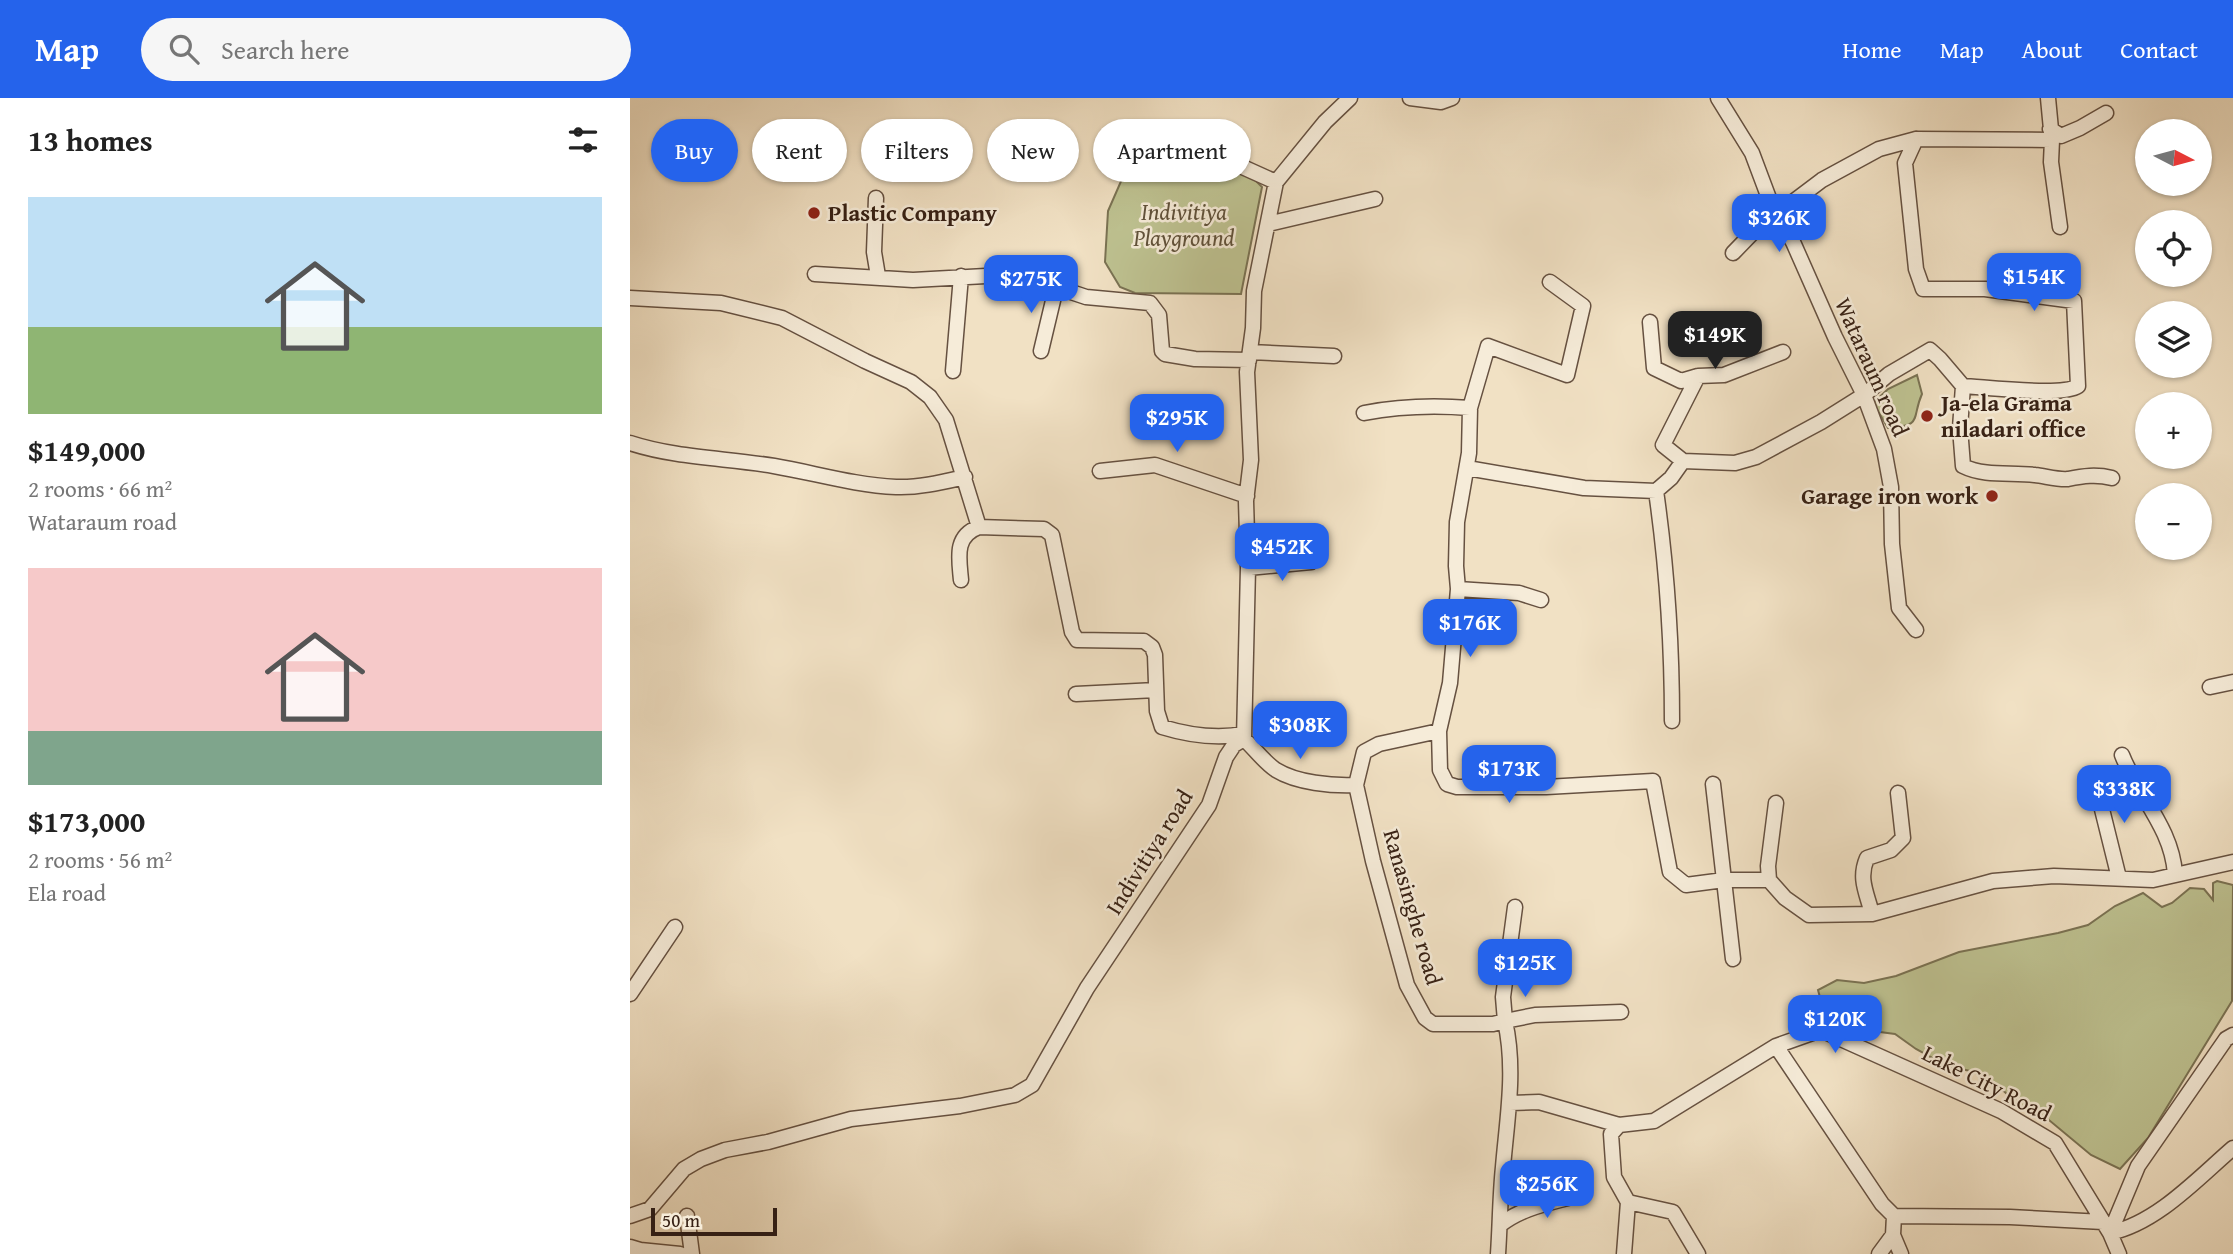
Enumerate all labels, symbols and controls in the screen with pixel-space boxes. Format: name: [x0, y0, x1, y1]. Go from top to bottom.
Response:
search box: [141, 18, 631, 81]
text: Map: [35, 25, 99, 73]
icon: search: [165, 30, 203, 68]
text: Search here: [221, 30, 349, 69]
text: Home: [1843, 32, 1902, 67]
text: Map: [1940, 32, 1984, 67]
text: About: [2022, 32, 2082, 67]
text: Contact: [2120, 32, 2198, 67]
text: 13 homes: [28, 118, 153, 162]
chip: Buy: [651, 119, 738, 182]
chip: Rent: [752, 119, 847, 182]
chip: Filters: [861, 119, 973, 182]
chip: New: [987, 119, 1079, 182]
chip: Apartment: [1093, 119, 1251, 182]
north arrow: [2135, 119, 2212, 196]
map controls: [2135, 119, 2212, 560]
icon: filters: [564, 121, 602, 159]
pin: $326K: [1730, 194, 1828, 254]
park label: Indivitiya Playground: [1132, 195, 1235, 254]
place label: Plastic Company: [828, 196, 997, 229]
text: $326K: [1748, 200, 1810, 233]
marker: Plastic Company: [806, 205, 822, 221]
button: locate: [2135, 210, 2212, 287]
icon: home: [252, 243, 378, 369]
pin: $154K: [1985, 254, 2083, 313]
pin: $275K: [982, 256, 1080, 315]
text: $154K: [2003, 259, 2065, 292]
text: $275K: [1000, 261, 1062, 294]
street label: Wataraum road: [1827, 292, 1918, 442]
button: layers: [2135, 301, 2212, 378]
pin: $149K: [1666, 312, 1764, 371]
text: $149K: [1684, 317, 1746, 350]
place label: Ja-ela Grama niladari office: [1937, 386, 2086, 445]
button: +: [2135, 392, 2212, 469]
pin: $295K: [1128, 394, 1226, 454]
text: $295K: [1146, 400, 1208, 433]
marker: Ja-ela Grama niladari office: [1919, 408, 1935, 424]
text: $149,000: [28, 428, 145, 472]
text: 2 rooms · 66 m²: [28, 472, 172, 505]
place label: Garage iron work: [1801, 479, 1979, 512]
button: −: [2135, 483, 2212, 560]
marker: Garage iron work: [1984, 488, 2000, 504]
text: Wataraum road: [28, 505, 177, 538]
pin: $452K: [1233, 524, 1331, 583]
text: $452K: [1251, 529, 1313, 562]
pin: $176K: [1421, 600, 1519, 659]
text: $176K: [1439, 605, 1501, 638]
icon: home: [252, 614, 378, 740]
pin: $308K: [1251, 702, 1349, 761]
text: $308K: [1269, 707, 1331, 740]
pin: $173K: [1460, 746, 1558, 805]
text: $173K: [1478, 751, 1540, 784]
pin: $338K: [2075, 766, 2173, 825]
text: $338K: [2093, 771, 2155, 804]
street label: Indivitiya road: [1097, 782, 1201, 921]
text: $173,000: [28, 799, 145, 843]
street label: Ranasinghe road: [1375, 825, 1452, 989]
text: 2 rooms · 56 m²: [28, 843, 172, 876]
text: Ela road: [28, 876, 106, 909]
pin: $125K: [1476, 940, 1574, 999]
text: $125K: [1494, 945, 1556, 978]
pin: $120K: [1786, 996, 1884, 1055]
text: $120K: [1804, 1001, 1866, 1034]
street label: Lake City Road: [1917, 1036, 2058, 1130]
pin: $256K: [1498, 1160, 1596, 1220]
text: $256K: [1516, 1166, 1578, 1199]
scale bar: [651, 1205, 777, 1237]
text: 50 m: [662, 1206, 700, 1234]

